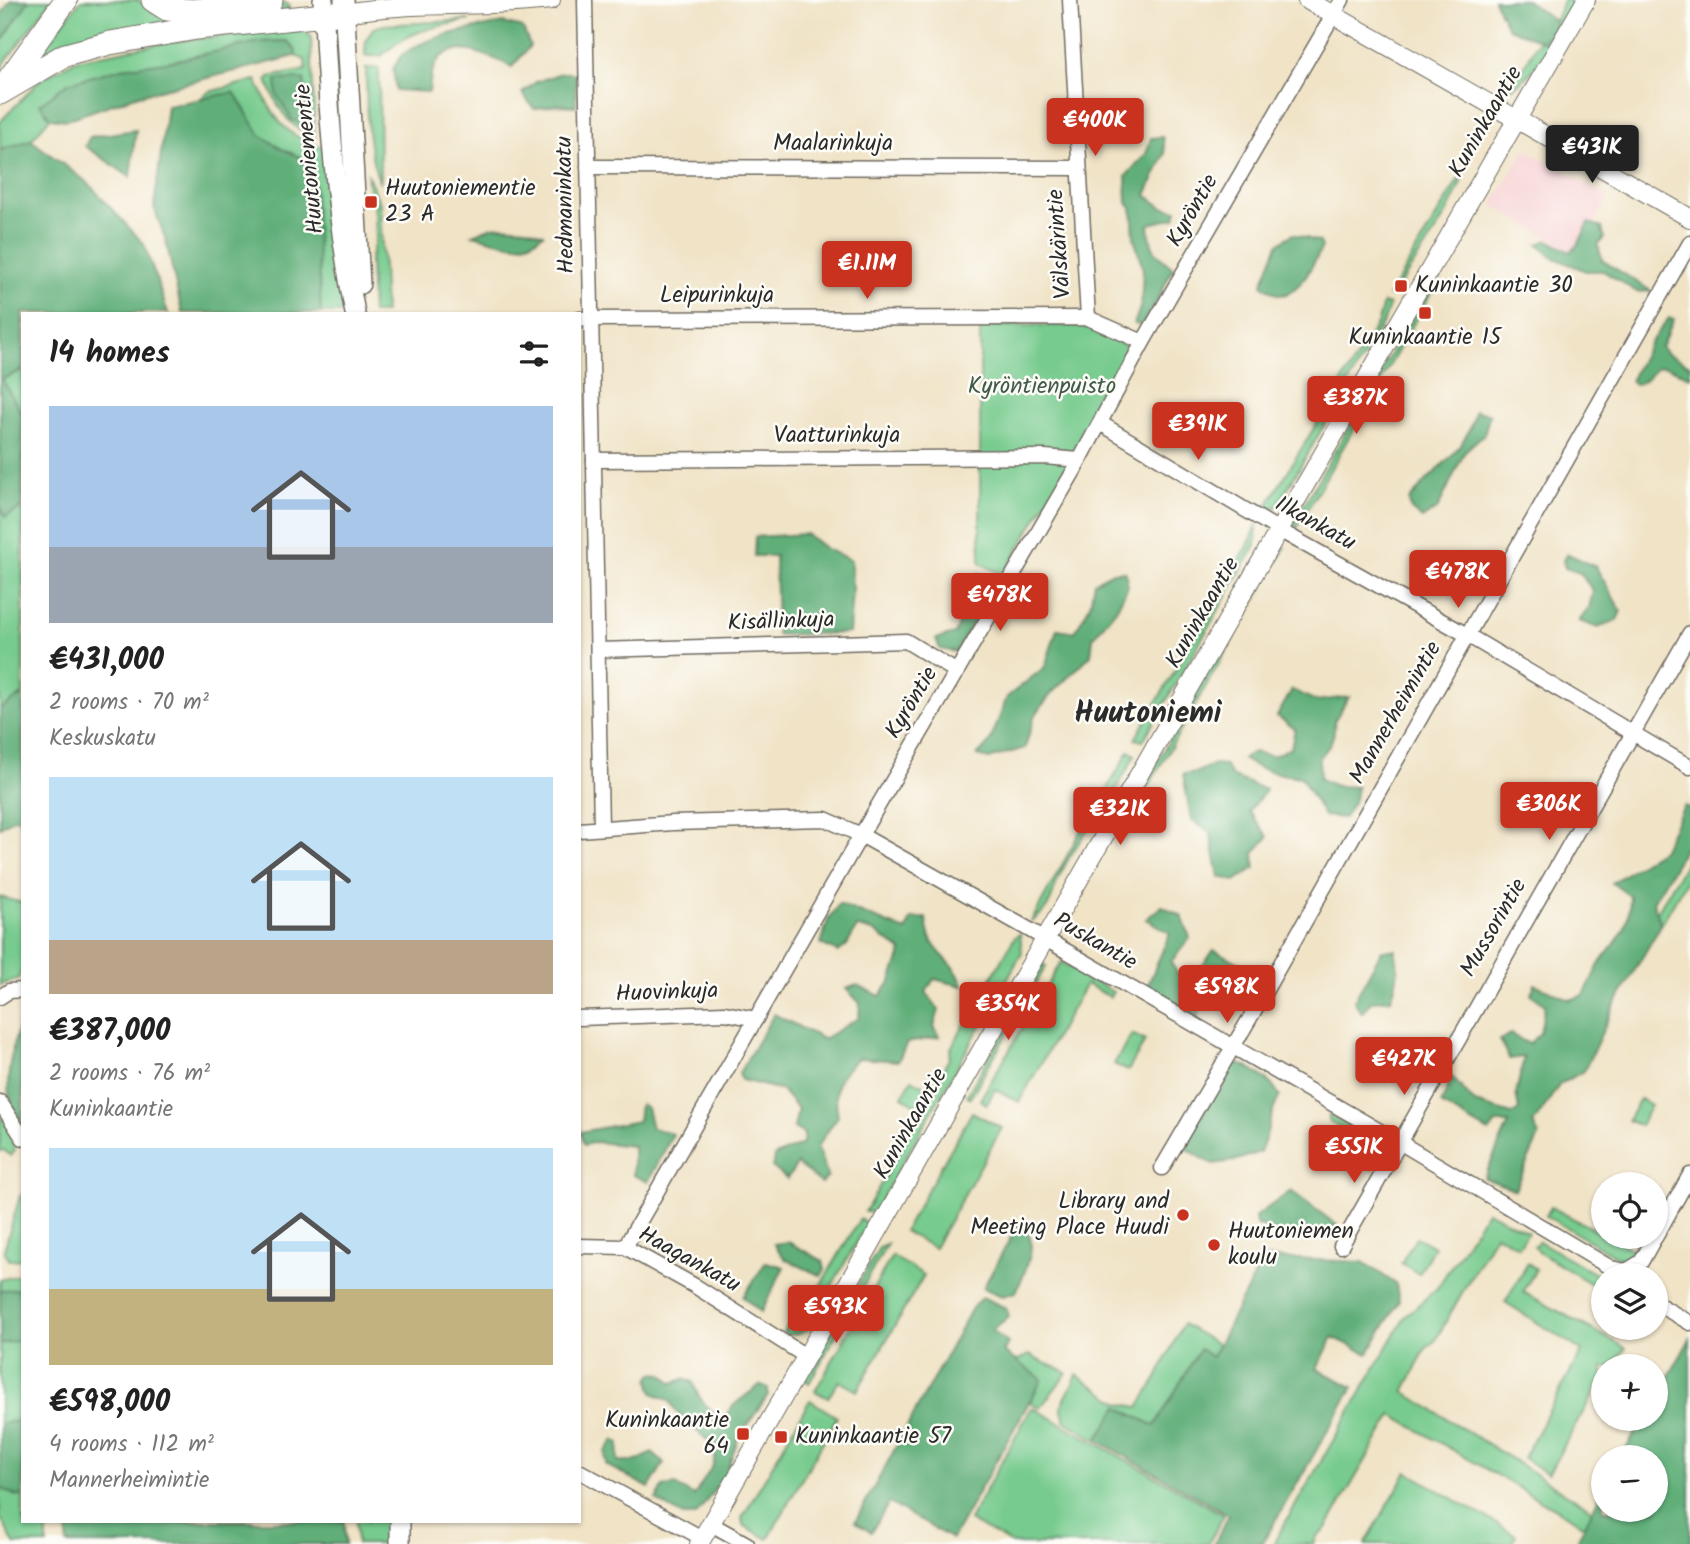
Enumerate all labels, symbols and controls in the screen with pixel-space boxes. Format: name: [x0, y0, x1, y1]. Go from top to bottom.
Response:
street label: Kuninkaantie: [1439, 59, 1533, 185]
street label: Huutoniementie: [286, 82, 334, 236]
pin: €400K: [1046, 99, 1144, 158]
text: €400K: [1063, 103, 1127, 139]
pin: €431K: [1543, 125, 1641, 185]
street label: Maalarinkuja: [773, 126, 893, 162]
text: €431K: [1562, 130, 1622, 166]
street label: Hedmaninkatu: [547, 136, 585, 274]
street label: Kyröntie: [1158, 168, 1228, 254]
place label: Huutoniementie 23 A: [385, 171, 536, 233]
street label: Välskärintie: [1038, 188, 1082, 300]
marker: Huutoniementie 23 A: [363, 194, 379, 210]
pin: €1.11M: [810, 242, 924, 301]
text: €1.11M: [838, 246, 896, 282]
place label: Kuninkaantie 30: [1415, 268, 1573, 304]
street label: Leipurinkuja: [660, 278, 774, 314]
marker: Kuninkaantie 30: [1393, 278, 1409, 294]
marker: Kuninkaantie 15: [1417, 305, 1433, 321]
place label: Kuninkaantie 15: [1349, 320, 1503, 356]
text: 14 homes: [49, 330, 170, 378]
icon: filters: [515, 335, 553, 373]
park label: Kyröntienpuisto: [968, 369, 1116, 405]
pin: €387K: [1307, 376, 1405, 436]
text: €387K: [1323, 381, 1389, 417]
pin: €391K: [1149, 402, 1247, 462]
text: €391K: [1168, 407, 1228, 443]
street label: Vaatturinkuja: [774, 418, 900, 454]
icon: home: [238, 452, 364, 578]
street label: Ilkankatu: [1268, 487, 1362, 561]
street label: Kuninkaantie: [1156, 550, 1250, 676]
pin: €478K: [1409, 550, 1507, 610]
text: €478K: [1425, 555, 1491, 591]
pin: €478K: [951, 574, 1049, 633]
text: €478K: [967, 578, 1033, 614]
street label: Kisällinkuja: [727, 602, 835, 642]
street label: Mannerheimintie: [1340, 635, 1452, 791]
text: €431,000: [49, 637, 164, 685]
street label: Kyröntie: [876, 660, 948, 746]
text: 2 rooms · 70 m²: [49, 685, 209, 721]
district label: Huutoniemi: [1074, 690, 1223, 738]
text: Keskuskatu: [49, 721, 156, 757]
pin: €306K: [1500, 782, 1598, 842]
text: €306K: [1516, 787, 1582, 823]
pin: €321K: [1071, 788, 1169, 847]
text: €321K: [1089, 792, 1151, 828]
icon: home: [238, 823, 364, 949]
street label: Mussorintie: [1451, 872, 1537, 984]
street label: Puskantie: [1046, 903, 1144, 981]
pin: €598K: [1178, 965, 1276, 1025]
text: €598K: [1194, 970, 1260, 1006]
street label: Huovinkuja: [615, 973, 719, 1013]
pin: €354K: [959, 982, 1057, 1042]
text: €354K: [975, 987, 1041, 1023]
text: €387,000: [49, 1008, 170, 1056]
pin: €427K: [1355, 1038, 1453, 1097]
text: €427K: [1371, 1042, 1437, 1078]
text: 2 rooms · 76 m²: [49, 1056, 210, 1092]
street label: Kuninkaantie: [864, 1061, 958, 1187]
text: Kuninkaantie: [49, 1092, 173, 1128]
pin: €551K: [1305, 1126, 1403, 1185]
text: €551K: [1325, 1130, 1383, 1166]
map controls: [1591, 1172, 1668, 1522]
button: locate: [1591, 1172, 1668, 1249]
place label: Library and Meeting Place Huudi: [970, 1184, 1171, 1246]
icon: home: [238, 1194, 364, 1320]
marker: Library and Meeting Place Huudi: [1175, 1207, 1191, 1223]
place label: Huutoniemen koulu: [1228, 1214, 1354, 1276]
street label: Haagankatu: [631, 1217, 747, 1303]
marker: Huutoniemen koulu: [1206, 1237, 1222, 1253]
button: layers: [1591, 1263, 1668, 1340]
pin: €593K: [787, 1286, 885, 1345]
text: €593K: [804, 1290, 868, 1326]
button: +: [1591, 1354, 1668, 1431]
text: €598,000: [49, 1379, 170, 1427]
place label: Kuninkaantie 64: [605, 1403, 729, 1465]
place label: Kuninkaantie 57: [795, 1419, 953, 1455]
marker: Kuninkaantie 64: [735, 1426, 751, 1442]
text: 4 rooms · 112 m²: [49, 1427, 214, 1463]
marker: Kuninkaantie 57: [773, 1429, 789, 1445]
button: −: [1591, 1445, 1668, 1522]
text: Mannerheimintie: [49, 1463, 209, 1499]

